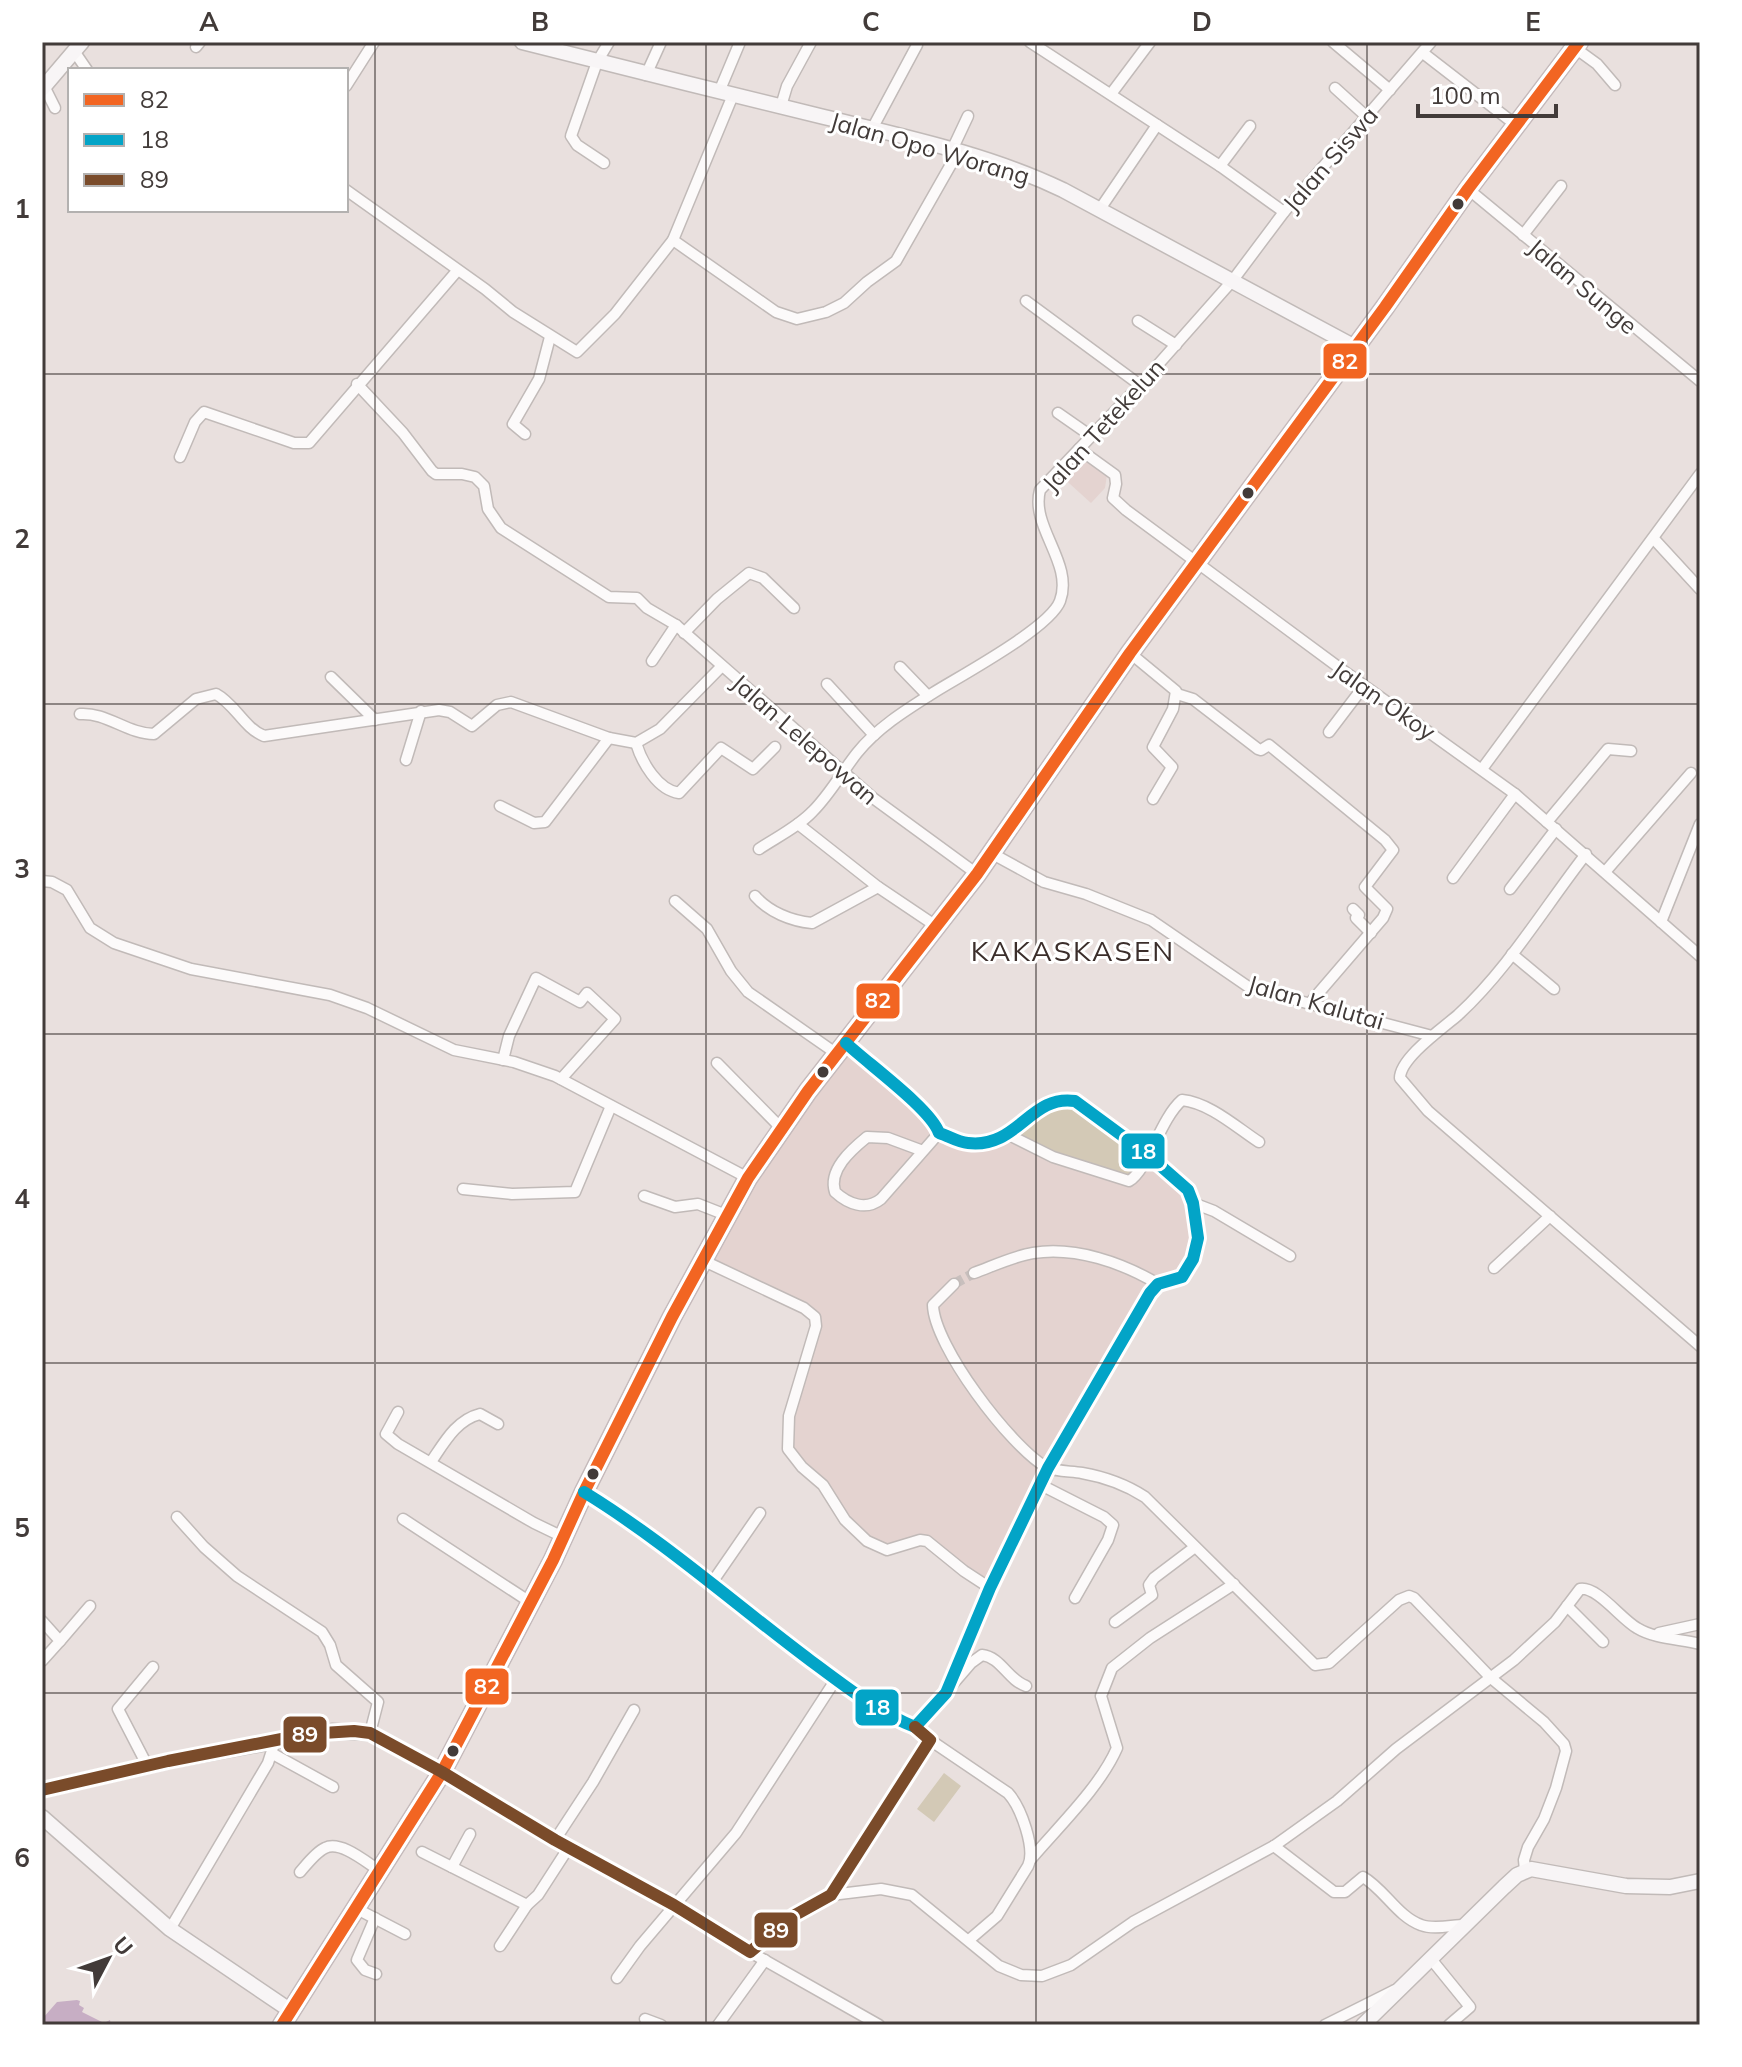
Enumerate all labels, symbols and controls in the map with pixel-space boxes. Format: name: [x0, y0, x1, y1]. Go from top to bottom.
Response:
text: A: [199, 5, 219, 38]
text: B: [531, 5, 549, 38]
text: C: [862, 5, 880, 38]
text: D: [1192, 5, 1212, 38]
text: E: [1525, 5, 1541, 38]
legend: [68, 68, 348, 212]
scale bar: [1418, 68, 1556, 118]
text: 100 m: [1430, 80, 1501, 110]
text: 82: [140, 84, 169, 114]
street label: Jalan Siswa: [1276, 100, 1384, 218]
street label: Jalan Opo Worang: [827, 105, 1033, 191]
text: 18: [140, 124, 169, 154]
text: 89: [140, 164, 169, 194]
text: 1: [14, 192, 30, 225]
unlabelled marker: [1450, 196, 1466, 212]
street label: Jalan Sunge: [1522, 232, 1644, 340]
line badge: 82: [1322, 342, 1368, 380]
text: 82: [1332, 347, 1358, 375]
street label: Jalan Tetekelun: [1035, 352, 1171, 498]
unlabelled marker: [1240, 485, 1256, 501]
text: 2: [14, 522, 30, 555]
street label: Jalan Okoy: [1326, 653, 1442, 747]
street label: Jalan Lelepowan: [726, 667, 884, 811]
text: 3: [14, 852, 30, 885]
district label: KAKASKASEN: [971, 933, 1175, 968]
street label: Jalan Kalutai: [1244, 968, 1388, 1036]
line badge: 82: [855, 982, 901, 1020]
text: 82: [865, 986, 891, 1014]
unlabelled marker: [815, 1064, 831, 1080]
line badge: 18: [1120, 1132, 1166, 1170]
text: 18: [1130, 1137, 1156, 1165]
text: 4: [14, 1182, 30, 1215]
unlabelled marker: [585, 1466, 601, 1482]
text: 5: [14, 1511, 30, 1544]
line badge: 82: [464, 1667, 510, 1706]
text: 82: [474, 1672, 500, 1700]
line badge: 18: [854, 1688, 900, 1727]
text: 18: [864, 1693, 890, 1721]
line badge: 89: [282, 1715, 328, 1754]
text: 89: [292, 1720, 318, 1748]
unlabelled marker: [445, 1743, 461, 1759]
text: 6: [14, 1841, 30, 1874]
line badge: 89: [753, 1911, 799, 1949]
text: 89: [763, 1916, 789, 1944]
north arrow: [68, 1919, 148, 1999]
text: U: [107, 1931, 139, 1961]

